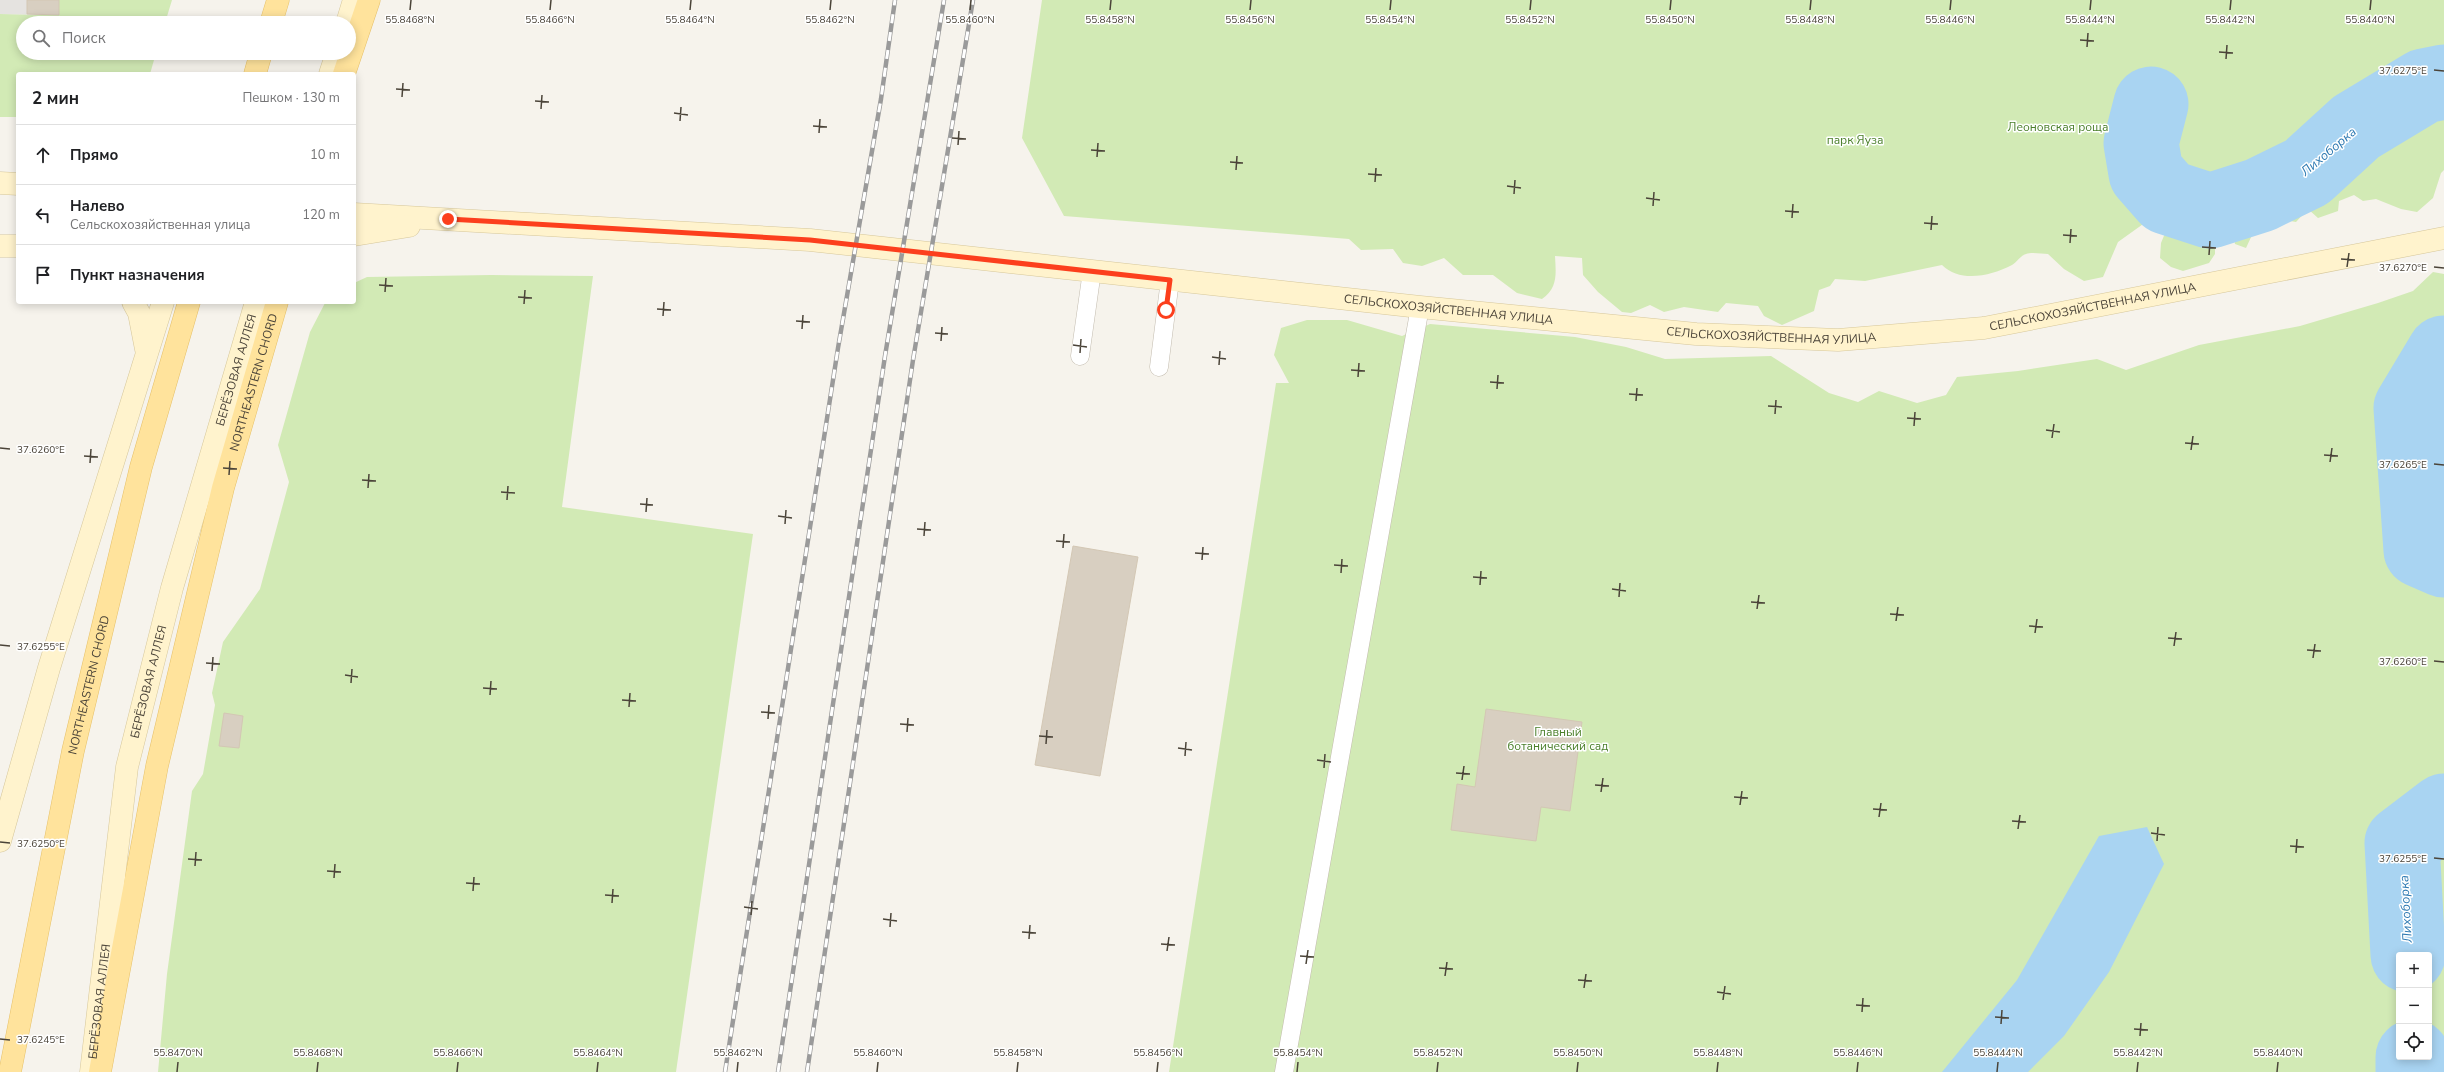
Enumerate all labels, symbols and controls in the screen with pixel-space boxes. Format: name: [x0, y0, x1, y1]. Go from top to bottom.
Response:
text: 55.8468°N: [385, 13, 435, 27]
text: 55.8466°N: [525, 13, 575, 27]
text: 55.8464°N: [665, 13, 715, 27]
text: 55.8462°N: [805, 13, 855, 27]
text: 55.8460°N: [945, 13, 995, 27]
text: 55.8458°N: [1085, 13, 1135, 27]
text: 55.8456°N: [1225, 13, 1275, 27]
text: 55.8454°N: [1365, 13, 1415, 27]
text: 55.8452°N: [1505, 13, 1555, 27]
text: 55.8450°N: [1645, 13, 1695, 27]
text: 55.8448°N: [1785, 13, 1835, 27]
text: 55.8446°N: [1925, 13, 1975, 27]
text: 55.8444°N: [2065, 13, 2115, 27]
text: 55.8442°N: [2205, 13, 2255, 27]
text: 55.8440°N: [2345, 13, 2395, 27]
search box: [16, 16, 356, 60]
icon: search: [30, 27, 52, 49]
text: Поиск: [62, 28, 106, 48]
text: 37.6275°E: [2379, 64, 2427, 78]
text: 2 мин: [32, 87, 79, 110]
text: Пешком · 130 m: [242, 89, 340, 107]
park label: Леоновская роща: [2008, 119, 2108, 135]
water label: Лихоборка: [2296, 123, 2360, 181]
park label: парк Яуза: [1827, 132, 1883, 148]
icon: ahead: [32, 144, 54, 166]
text: Прямо: [70, 145, 118, 165]
text: 10 m: [310, 146, 340, 164]
text: Налево: [70, 196, 125, 216]
icon: left: [32, 204, 54, 226]
text: 120 m: [302, 206, 340, 224]
route end: [439, 210, 457, 228]
text: Сельскохозяйственная улица: [70, 216, 251, 234]
text: 37.6270°E: [2379, 261, 2427, 275]
icon: arrive: [32, 264, 54, 286]
text: Пункт назначения: [70, 265, 205, 285]
street label: СЕЛЬСКОХОЗЯЙСТВЕННАЯ УЛИЦА: [1988, 279, 2197, 335]
street label: СЕЛЬСКОХОЗЯЙСТВЕННАЯ УЛИЦА: [1343, 291, 1554, 328]
route start: [1157, 301, 1175, 319]
street label: БЕРЁЗОВАЯ АЛЛЕЯ: [212, 312, 260, 428]
street label: NORTHEASTERN CHORD: [226, 312, 281, 453]
street label: СЕЛЬСКОХОЗЯЙСТВЕННАЯ УЛИЦА: [1666, 323, 1877, 348]
text: 37.6260°E: [17, 443, 65, 457]
text: 37.6265°E: [2379, 458, 2427, 472]
street label: NORTHEASTERN CHORD: [64, 614, 113, 756]
street label: БЕРЁЗОВАЯ АЛЛЕЯ: [127, 624, 170, 740]
text: 37.6255°E: [17, 640, 65, 654]
text: 37.6260°E: [2379, 655, 2427, 669]
park label: Главный ботанический сад: [1508, 724, 1608, 754]
text: 37.6250°E: [17, 837, 65, 851]
text: 37.6255°E: [2379, 852, 2427, 866]
water label: Лихоборка: [2395, 875, 2417, 944]
street label: БЕРЁЗОВАЯ АЛЛЕЯ: [85, 943, 114, 1060]
map controls: [2396, 952, 2432, 1060]
button: +: [2396, 952, 2432, 988]
button: −: [2396, 988, 2432, 1024]
button: locate: [2396, 1024, 2432, 1060]
text: 37.6245°E: [17, 1033, 65, 1047]
text: 55.8470°N: [153, 1046, 203, 1060]
text: 55.8468°N: [293, 1046, 343, 1060]
text: 55.8466°N: [433, 1046, 483, 1060]
text: 55.8464°N: [573, 1046, 623, 1060]
text: 55.8462°N: [713, 1046, 763, 1060]
text: 55.8460°N: [853, 1046, 903, 1060]
text: 55.8458°N: [993, 1046, 1043, 1060]
text: 55.8456°N: [1133, 1046, 1183, 1060]
text: 55.8454°N: [1273, 1046, 1323, 1060]
text: 55.8452°N: [1413, 1046, 1463, 1060]
text: 55.8450°N: [1553, 1046, 1603, 1060]
text: 55.8448°N: [1693, 1046, 1743, 1060]
text: 55.8446°N: [1833, 1046, 1883, 1060]
text: 55.8444°N: [1973, 1046, 2023, 1060]
text: 55.8442°N: [2113, 1046, 2163, 1060]
text: 55.8440°N: [2253, 1046, 2303, 1060]

